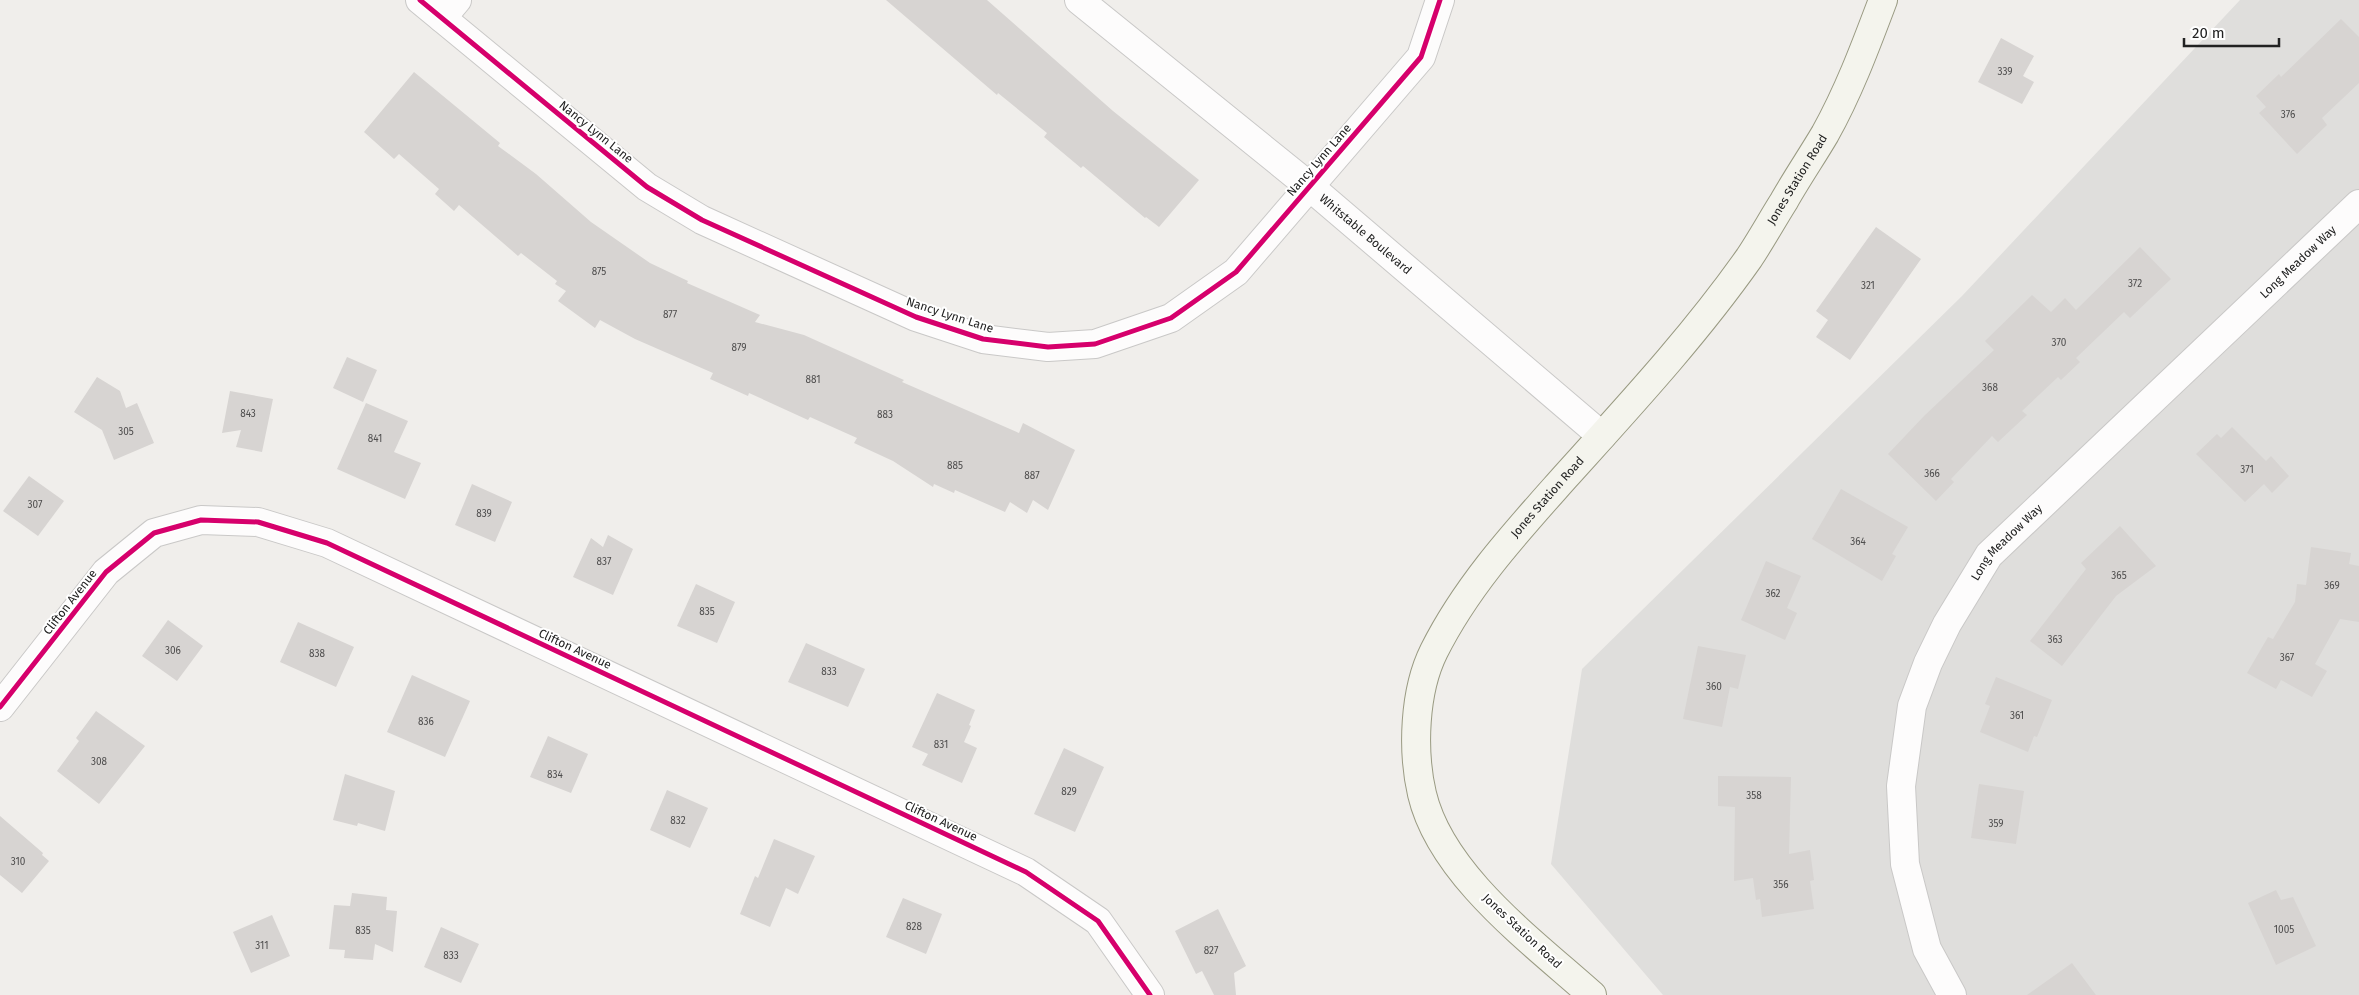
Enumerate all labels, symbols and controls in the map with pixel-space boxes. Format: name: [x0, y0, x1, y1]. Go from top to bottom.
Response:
scale bar: [2184, 15, 2279, 47]
text: 20 m: [2192, 24, 2225, 42]
house number: 339: [1997, 66, 2013, 78]
street label: Nancy Lynn Lane: [556, 98, 636, 166]
house number: 376: [2281, 109, 2295, 121]
street label: Nancy Lynn Lane: [1284, 121, 1354, 199]
street label: Jones Station Road: [1764, 132, 1830, 227]
street label: Whitstable Boulevard: [1317, 191, 1414, 277]
street label: Long Meadow Way: [2257, 223, 2339, 301]
house number: 875: [592, 266, 606, 278]
house number: 372: [2128, 278, 2142, 290]
house number: 321: [1861, 280, 1875, 292]
street label: Nancy Lynn Lane: [905, 294, 995, 336]
house number: 877: [663, 309, 678, 321]
house number: 370: [2052, 337, 2067, 349]
house number: 879: [732, 342, 746, 354]
house number: 881: [805, 374, 821, 386]
house number: 368: [1982, 382, 1998, 394]
house number: 843: [240, 408, 256, 420]
house number: 883: [877, 409, 893, 421]
house number: 305: [118, 426, 134, 438]
house number: 841: [368, 433, 382, 445]
street label: Jones Station Road: [1508, 454, 1587, 540]
house number: 885: [947, 460, 963, 472]
house number: 371: [2240, 464, 2254, 476]
house number: 366: [1924, 468, 1940, 480]
house number: 887: [1024, 470, 1040, 482]
house number: 307: [28, 499, 43, 511]
street label: Long Meadow Way: [1968, 501, 2045, 583]
house number: 839: [476, 508, 492, 520]
house number: 364: [1850, 536, 1866, 548]
house number: 837: [597, 556, 612, 568]
street label: Clifton Avenue: [40, 567, 100, 637]
house number: 365: [2111, 570, 2127, 582]
house number: 369: [2324, 580, 2340, 592]
house number: 362: [1765, 588, 1781, 600]
house number: 835: [699, 606, 715, 618]
street label: Clifton Avenue: [536, 626, 614, 672]
house number: 363: [2047, 634, 2063, 646]
house number: 306: [165, 645, 181, 657]
house number: 838: [309, 648, 325, 660]
house number: 367: [2280, 652, 2295, 664]
house number: 833: [821, 666, 837, 678]
house number: 360: [1706, 681, 1722, 693]
house number: 361: [2010, 710, 2024, 722]
house number: 836: [418, 716, 434, 728]
house number: 831: [934, 739, 948, 751]
house number: 308: [91, 756, 108, 768]
house number: 834: [547, 769, 564, 781]
house number: 829: [1061, 786, 1077, 798]
house number: 358: [1746, 790, 1762, 802]
street label: Clifton Avenue: [902, 798, 980, 844]
house number: 832: [670, 815, 686, 827]
house number: 359: [1988, 818, 2004, 830]
house number: 310: [11, 856, 26, 868]
house number: 356: [1773, 879, 1789, 891]
street label: Jones Station Road: [1480, 891, 1564, 971]
house number: 828: [906, 921, 922, 933]
house number: 1005: [2274, 924, 2294, 936]
house number: 835: [355, 925, 371, 937]
house number: 311: [255, 940, 269, 952]
house number: 827: [1204, 945, 1219, 957]
house number: 833: [443, 950, 459, 962]

